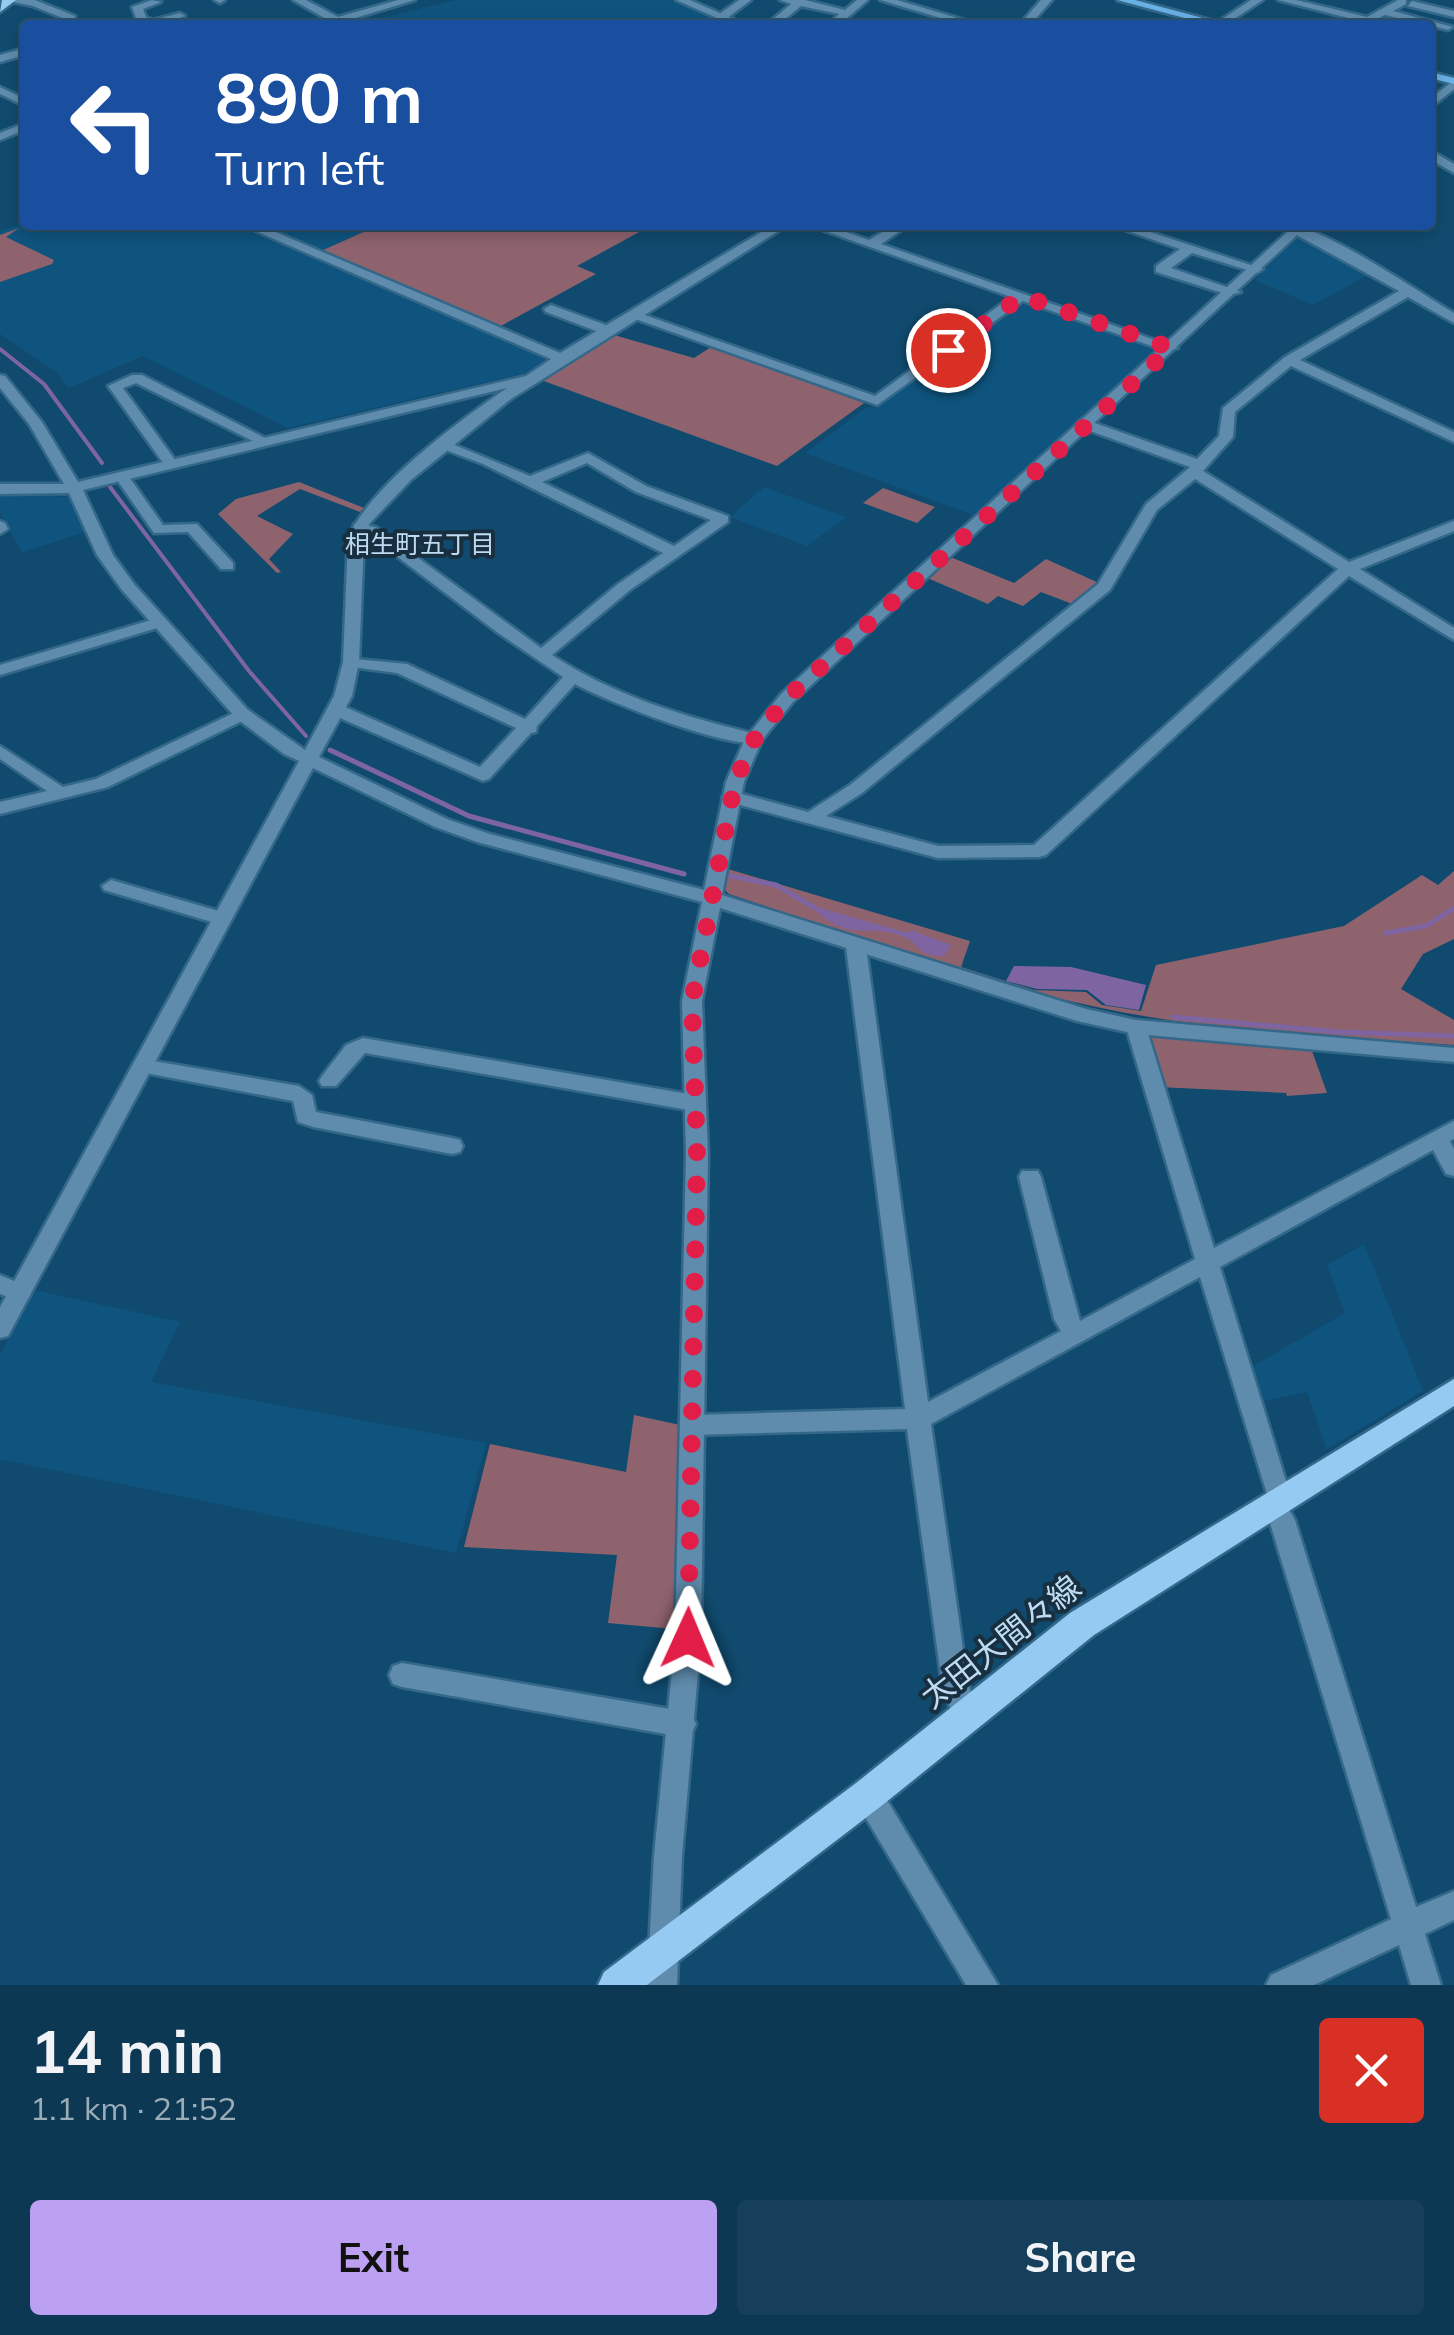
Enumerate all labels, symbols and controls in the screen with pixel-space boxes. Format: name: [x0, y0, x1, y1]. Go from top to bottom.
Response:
text: 890 m: [215, 53, 423, 141]
icon: left: [50, 60, 180, 190]
text: Turn left: [215, 140, 384, 196]
pin: [906, 308, 991, 393]
icon: arrive: [921, 323, 976, 378]
district label: 相生町五丁目: [345, 528, 495, 559]
street label: 太田大間々線: [912, 1566, 1088, 1716]
position arrow: [636, 1586, 740, 1690]
text: 14 min: [30, 2013, 224, 2088]
button: close: [1319, 2018, 1424, 2123]
text: 1.1 km · 21:52: [30, 2088, 237, 2128]
button: Exit: [30, 2200, 717, 2315]
button: Share: [737, 2200, 1424, 2315]

